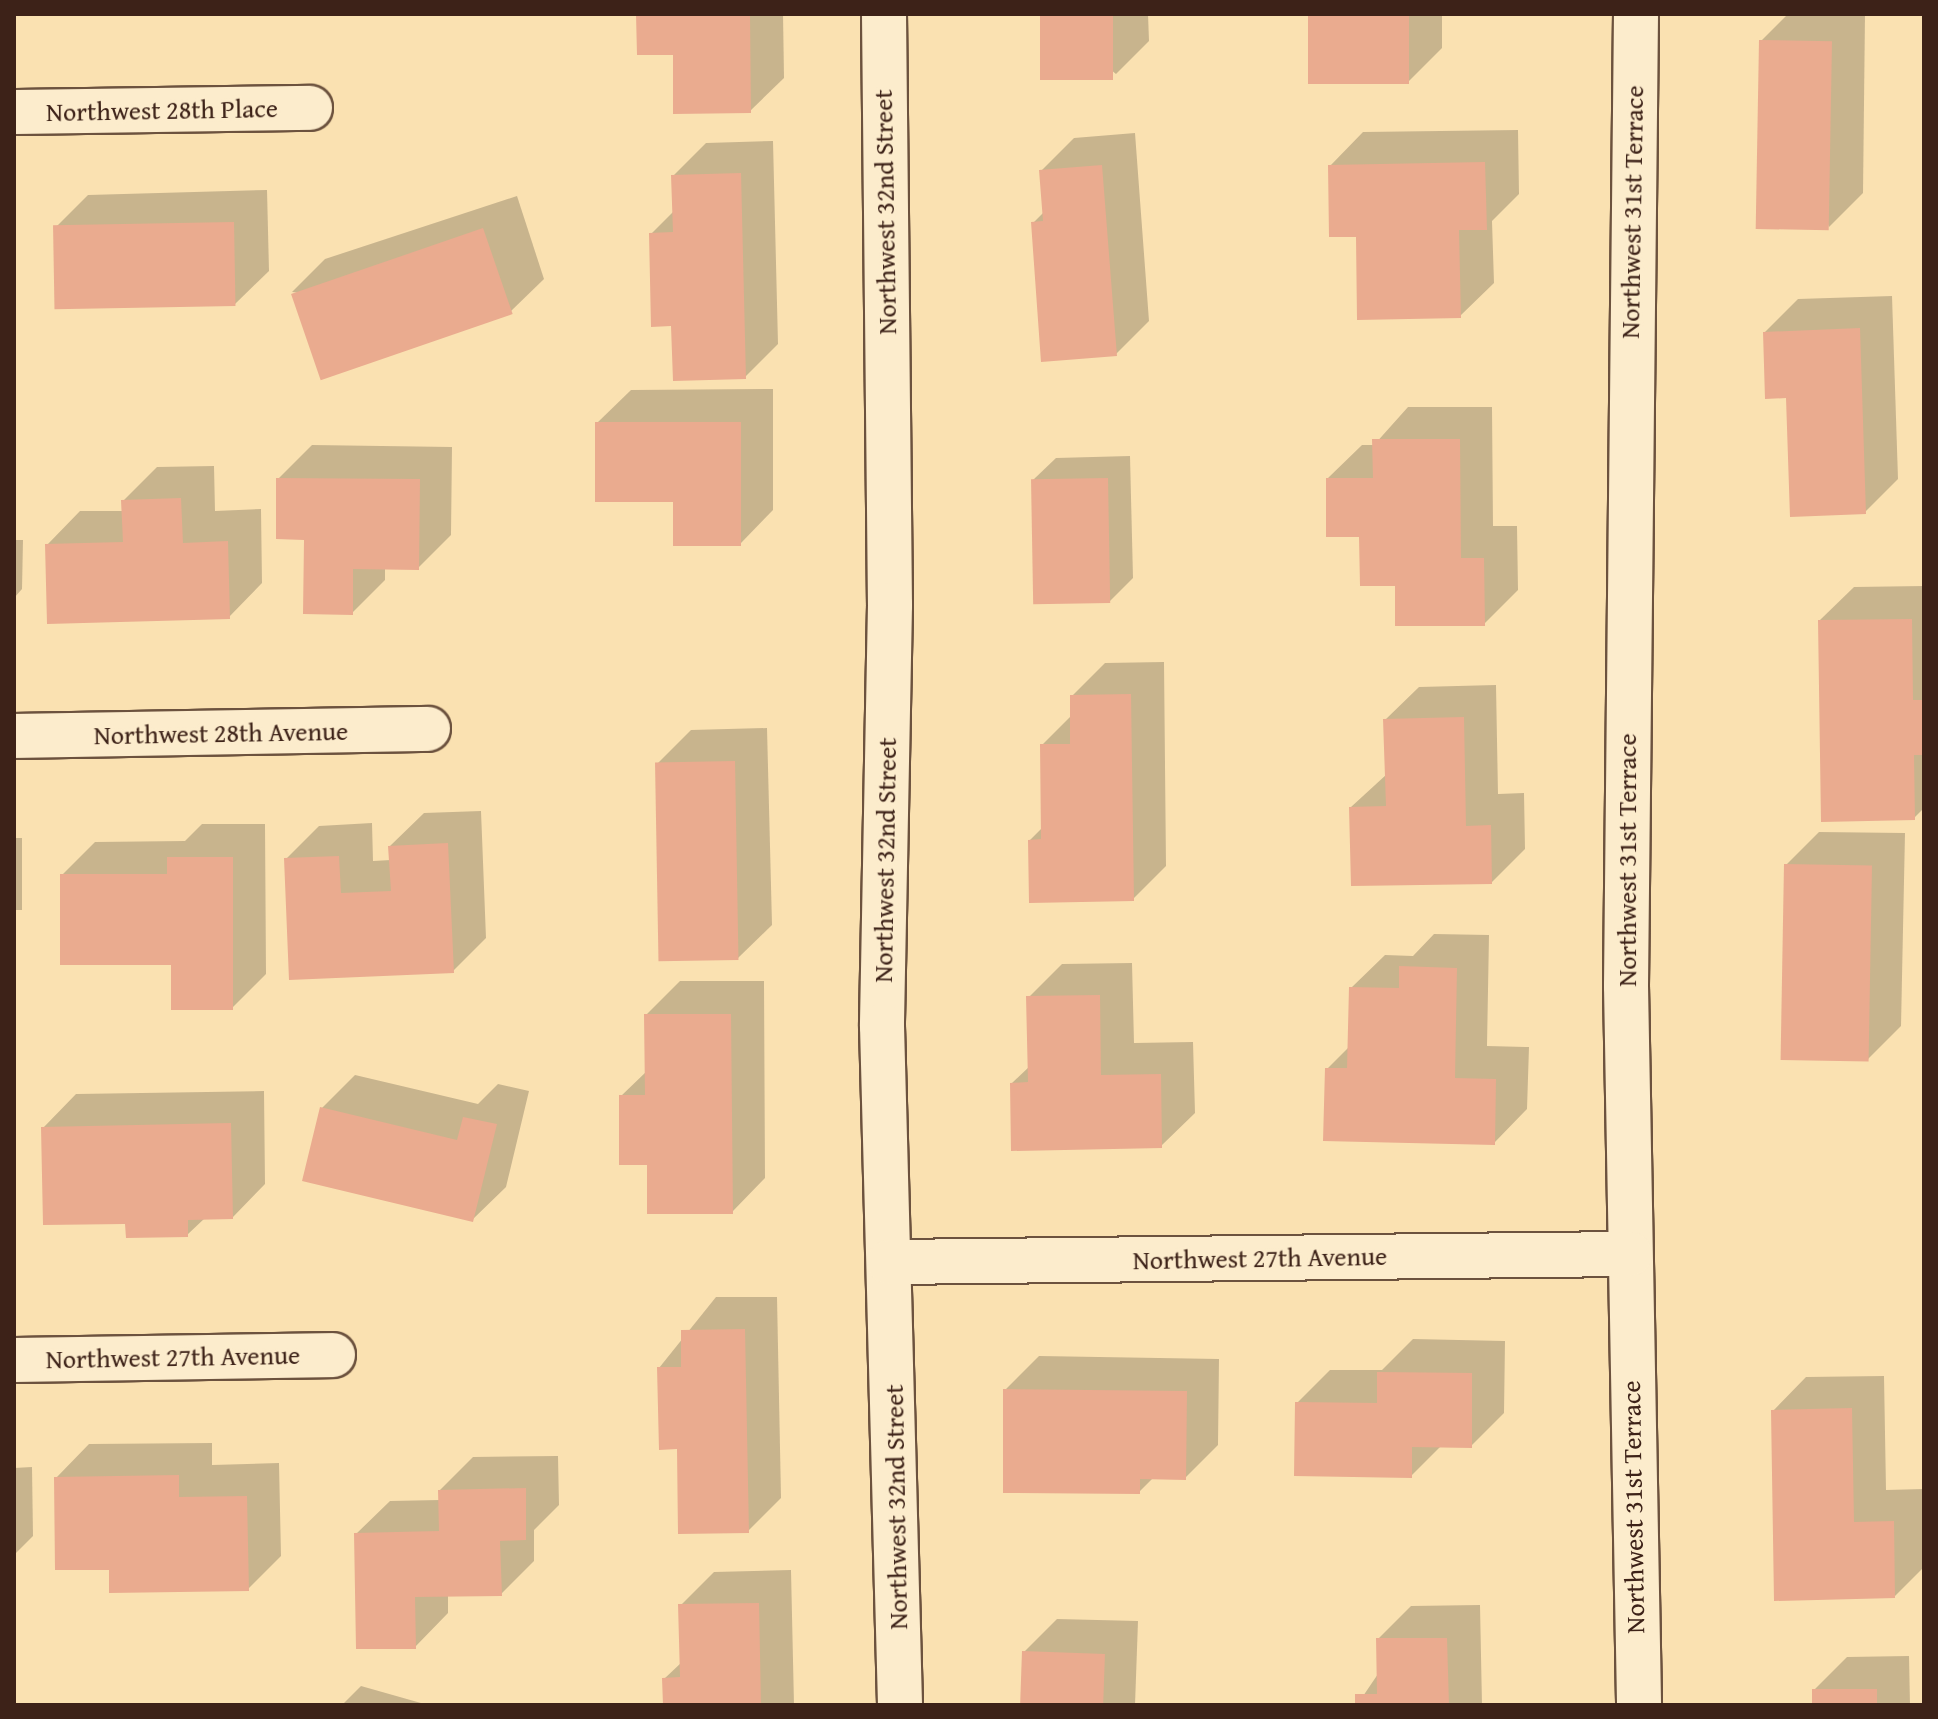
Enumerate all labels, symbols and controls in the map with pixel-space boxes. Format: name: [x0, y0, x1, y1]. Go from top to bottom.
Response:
street label: Northwest 31st Terrace: [1614, 85, 1650, 339]
street label: Northwest 32nd Street: [867, 89, 903, 335]
street label: Northwest 28th Place: [46, 92, 278, 128]
street label: Northwest 28th Avenue: [93, 715, 349, 751]
street label: Northwest 31st Terrace: [1611, 733, 1643, 987]
street label: Northwest 32nd Street: [867, 737, 903, 983]
street label: Northwest 27th Avenue: [1132, 1240, 1388, 1276]
street label: Northwest 27th Avenue: [45, 1339, 301, 1375]
street label: Northwest 31st Terrace: [1615, 1380, 1651, 1634]
street label: Northwest 32nd Street: [878, 1384, 914, 1630]

